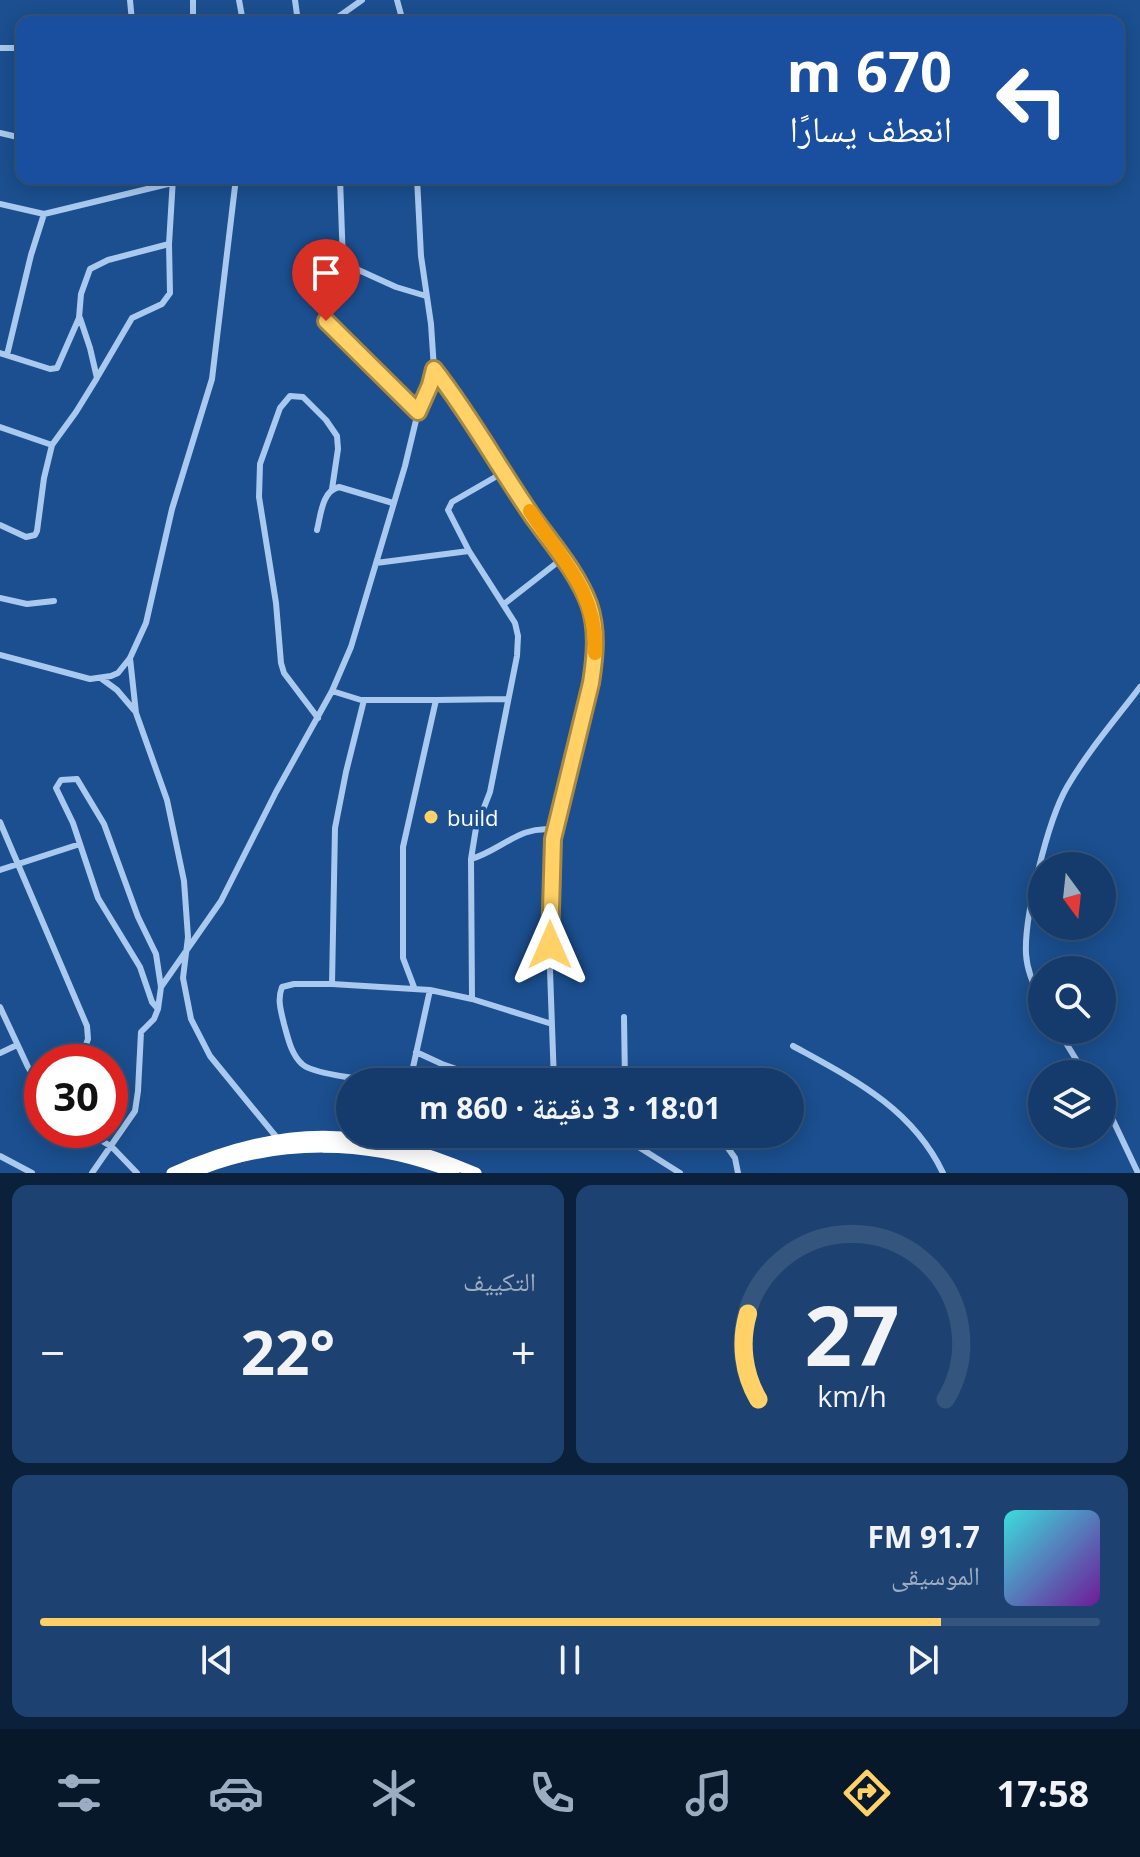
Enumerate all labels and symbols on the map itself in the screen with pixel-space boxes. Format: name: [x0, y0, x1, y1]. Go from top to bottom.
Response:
pin: [292, 239, 360, 321]
place label: build: [447, 802, 499, 832]
marker: build: [422, 808, 440, 826]
north arrow: [1028, 852, 1116, 940]
position arrow: [508, 903, 592, 987]
speed limit sign: 30: [24, 1044, 128, 1148]

